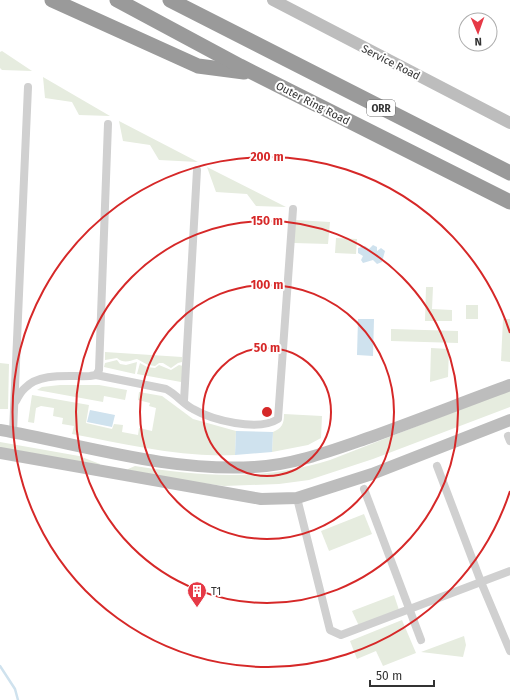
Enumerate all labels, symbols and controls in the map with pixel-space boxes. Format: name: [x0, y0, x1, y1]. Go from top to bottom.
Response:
north arrow: [458, 12, 498, 52]
text: N: [474, 35, 482, 48]
street label: Service Road: [359, 42, 422, 83]
street label: Outer Ring Road: [274, 79, 352, 128]
road number: ORR: [367, 100, 395, 116]
text: 200 m: [250, 150, 284, 164]
text: 150 m: [251, 214, 283, 228]
text: 100 m: [251, 278, 283, 292]
text: 50 m: [254, 341, 280, 355]
centre of rings: [260, 405, 274, 419]
building icon: T1: [186, 580, 208, 608]
place label: T1: [211, 585, 221, 598]
scale bar: [370, 662, 434, 688]
text: 50 m: [376, 669, 402, 683]

